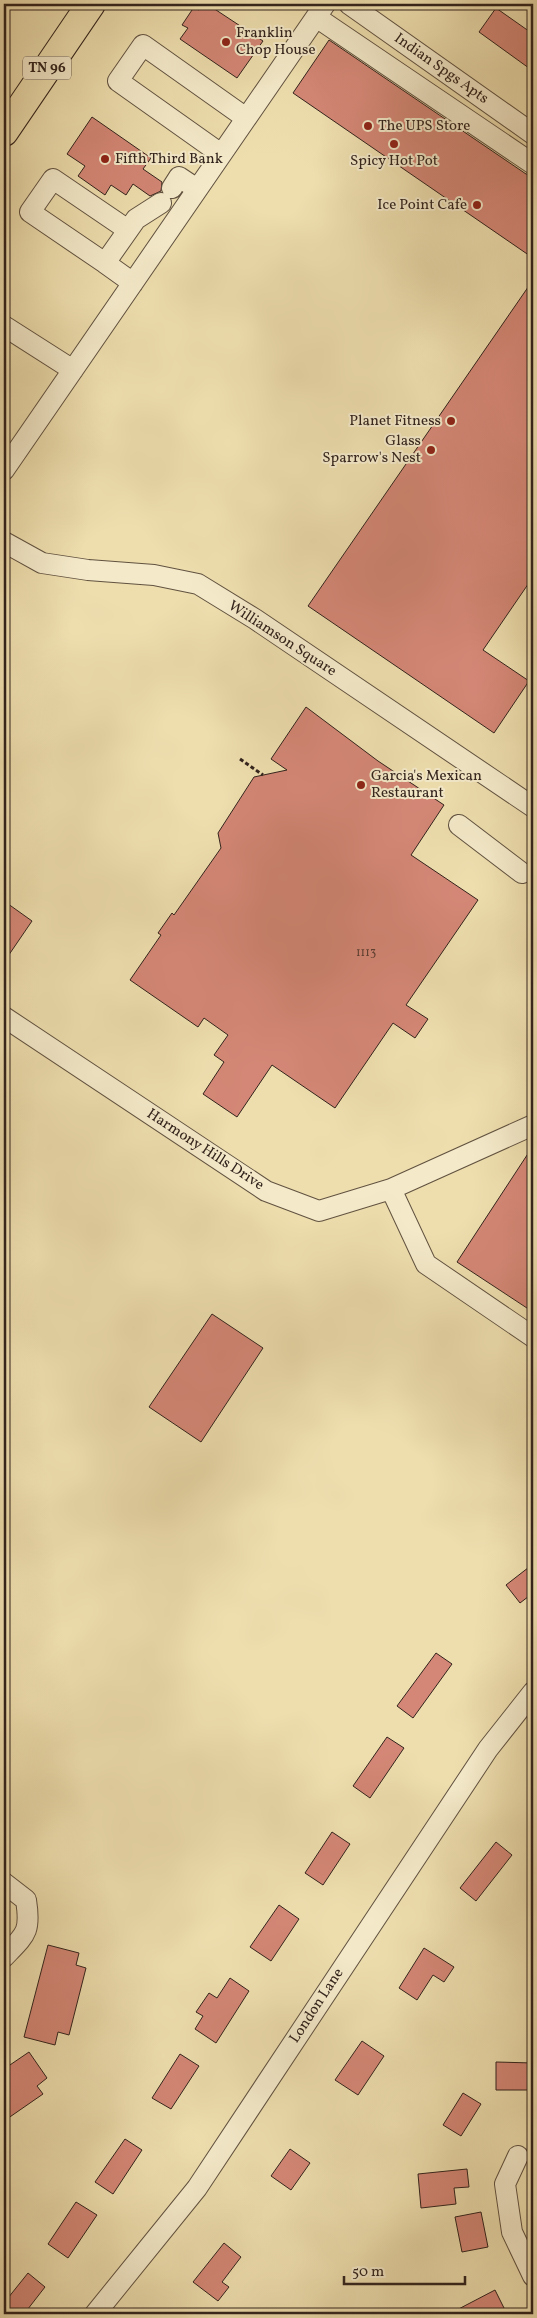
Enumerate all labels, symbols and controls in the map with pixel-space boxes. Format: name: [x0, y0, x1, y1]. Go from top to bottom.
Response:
place label: Franklin Chop House: [236, 23, 316, 61]
street label: Indian Spgs Apts: [390, 29, 492, 109]
marker: Franklin Chop House: [220, 36, 232, 48]
road number: TN 96: [23, 56, 71, 80]
place label: The UPS Store: [378, 116, 470, 137]
marker: The UPS Store: [362, 120, 374, 132]
marker: Spicy Hot Pot: [388, 138, 400, 150]
place label: Fifth Third Bank: [115, 149, 223, 170]
place label: Spicy Hot Pot: [350, 151, 438, 172]
marker: Fifth Third Bank: [99, 153, 111, 165]
place label: Ice Point Cafe: [377, 195, 467, 216]
marker: Ice Point Cafe: [471, 199, 483, 211]
place label: Planet Fitness: [349, 411, 441, 432]
marker: Planet Fitness: [445, 415, 457, 427]
place label: Glass Sparrow's Nest: [322, 431, 421, 469]
marker: Glass Sparrow's Nest: [425, 444, 437, 456]
street label: Williamson Square: [224, 596, 340, 682]
place label: Garcia's Mexican Restaurant: [371, 766, 482, 804]
marker: Garcia's Mexican Restaurant: [355, 779, 367, 791]
house number: 1113: [356, 945, 376, 961]
street label: Harmony Hills Drive: [142, 1104, 268, 1196]
street label: London Lane: [285, 1964, 349, 2048]
scale bar: [344, 2253, 466, 2285]
text: 50 m: [352, 2262, 384, 2283]

